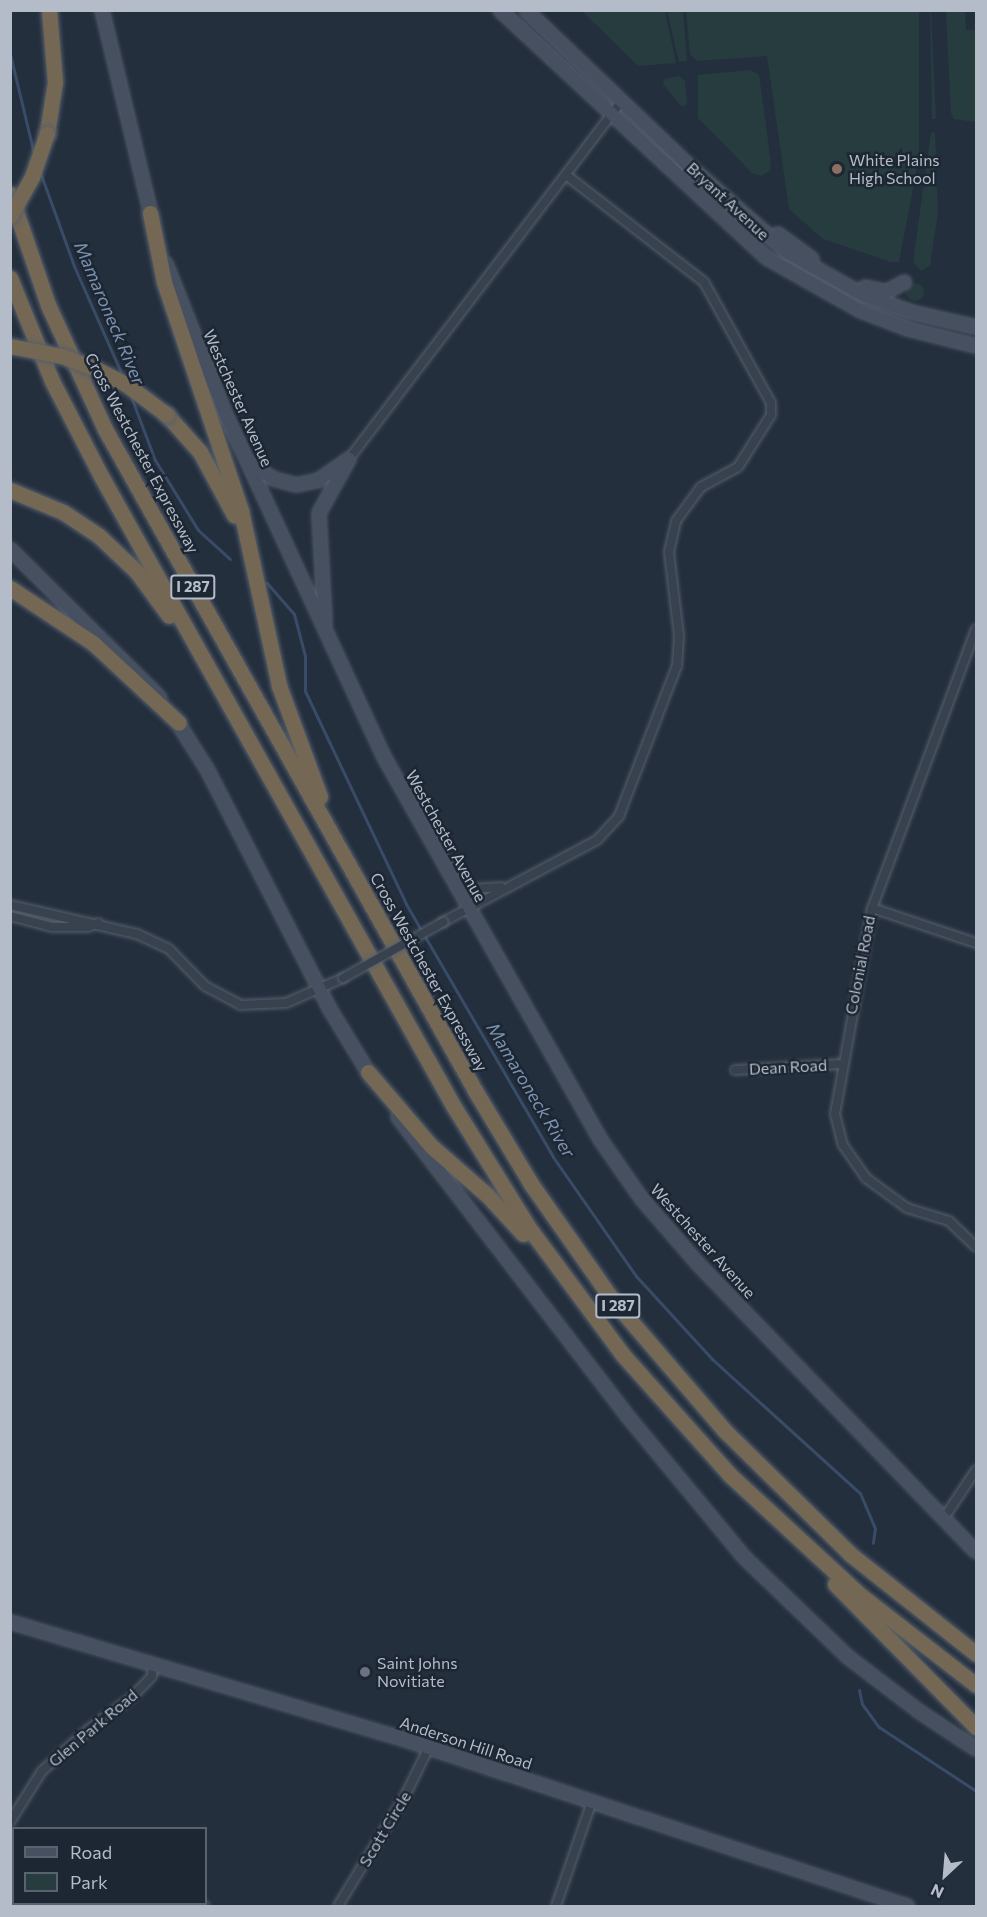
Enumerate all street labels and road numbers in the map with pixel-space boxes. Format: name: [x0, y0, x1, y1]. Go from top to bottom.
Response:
street label: Bryant Avenue: [683, 158, 773, 244]
street label: Westchester Avenue: [199, 327, 277, 469]
street label: Cross Westchester Expressway: [81, 350, 203, 556]
road number: I 287: [169, 575, 217, 599]
street label: Westchester Avenue: [402, 767, 490, 905]
street label: Cross Westchester Expressway: [366, 869, 492, 1075]
street label: Colonial Road: [841, 914, 879, 1016]
street label: Dean Road: [748, 1055, 828, 1079]
street label: Westchester Avenue: [646, 1180, 760, 1302]
road number: I 287: [594, 1294, 642, 1318]
street label: Glen Park Road: [45, 1685, 141, 1771]
street label: Anderson Hill Road: [398, 1713, 534, 1773]
street label: Scott Circle: [355, 1788, 415, 1870]

